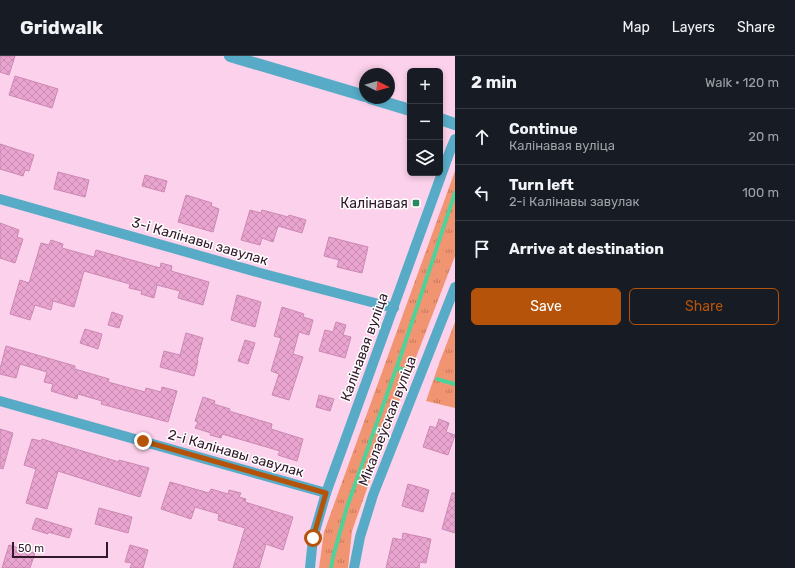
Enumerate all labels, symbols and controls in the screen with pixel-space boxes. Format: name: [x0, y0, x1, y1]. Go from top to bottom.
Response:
text: Gridwalk: [20, 16, 103, 39]
text: Map: [623, 19, 650, 36]
text: Layers: [672, 19, 715, 36]
text: Share: [737, 19, 775, 36]
north arrow: [359, 68, 395, 104]
map controls: [407, 68, 443, 176]
button: +: [407, 68, 443, 104]
text: 2 min: [471, 72, 517, 92]
text: Walk · 120 m: [705, 75, 779, 90]
button: −: [407, 104, 443, 140]
text: Continue: [509, 120, 578, 138]
icon: ahead: [471, 126, 493, 148]
text: 20 m: [748, 129, 779, 144]
text: Калінавая вуліца: [509, 138, 615, 153]
button: layers: [407, 140, 443, 176]
text: Turn left: [509, 176, 574, 194]
icon: left: [471, 182, 493, 204]
text: 100 m: [742, 185, 779, 200]
text: 2-і Калінавы завулак: [509, 194, 639, 209]
place label: Калінавая: [340, 195, 408, 212]
marker: Калінавая: [411, 198, 421, 208]
street label: 3-і Калінавы завулак: [130, 214, 270, 269]
icon: arrive: [471, 238, 493, 260]
text: Arrive at destination: [509, 240, 664, 258]
button: Save: [471, 288, 621, 325]
button: Share: [629, 288, 779, 325]
street label: Калінавая вуліца: [337, 291, 392, 404]
street label: Мікалаеўская вуліца: [355, 354, 420, 488]
street label: 2-і Калінавы завулак: [166, 426, 306, 481]
route end: [134, 432, 152, 450]
route start: [304, 529, 322, 547]
scale bar: [12, 540, 108, 559]
text: 50 m: [18, 542, 44, 555]

